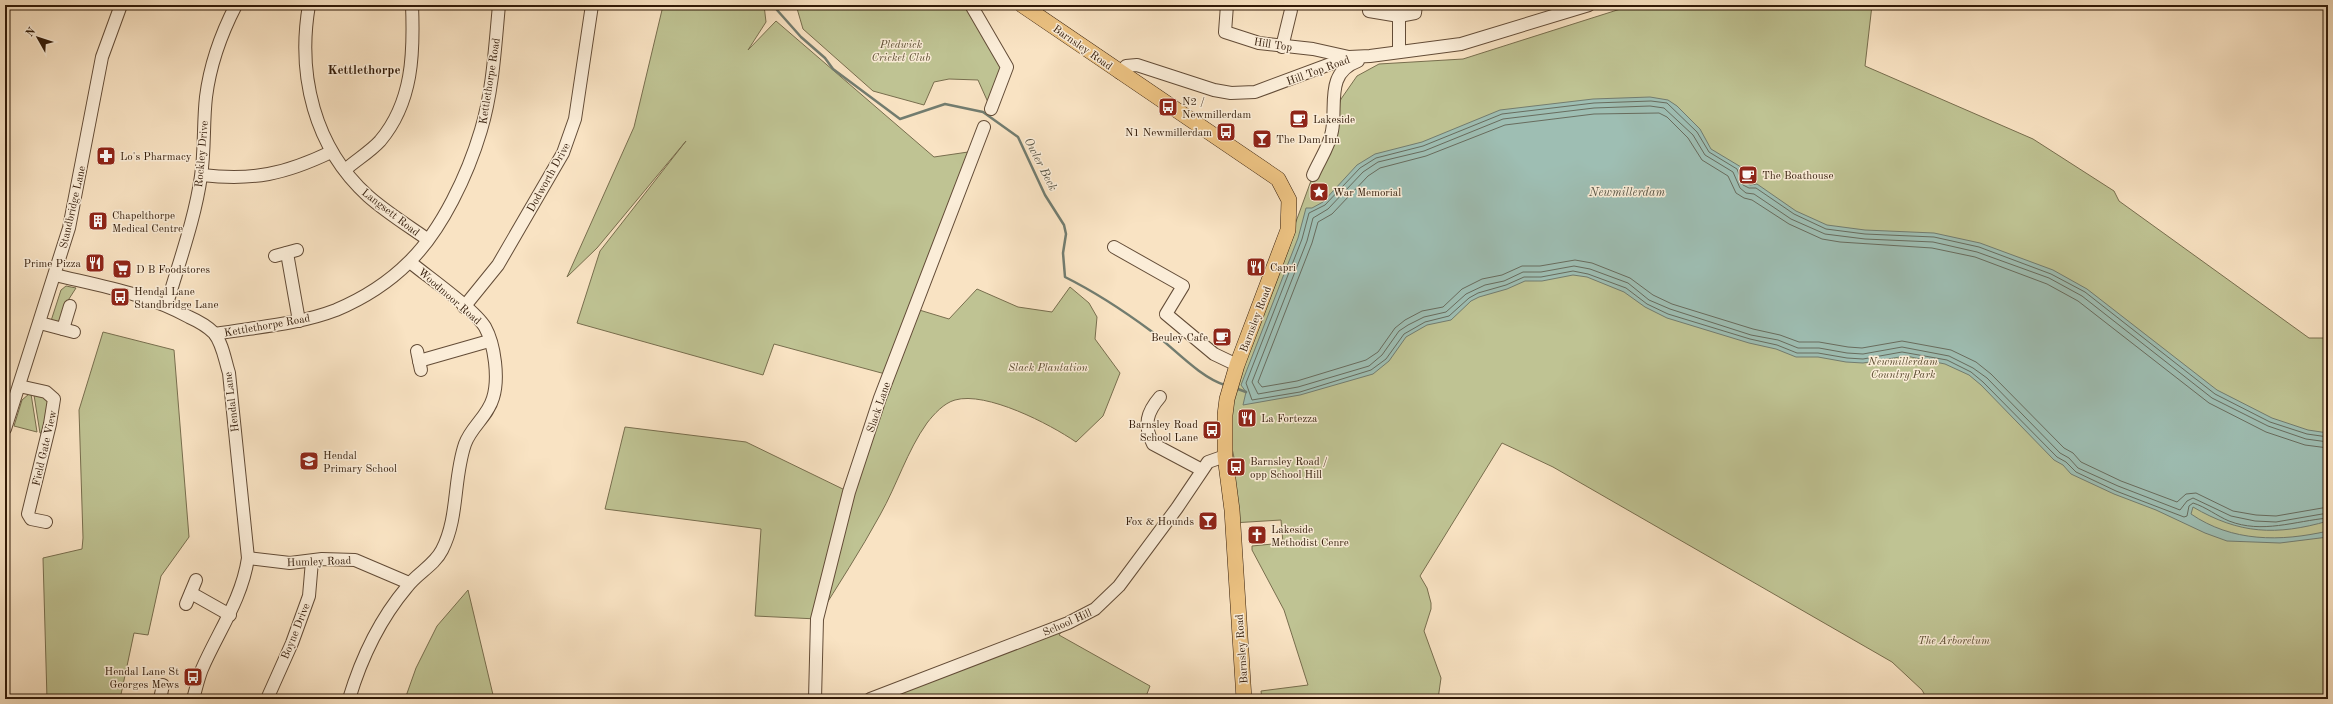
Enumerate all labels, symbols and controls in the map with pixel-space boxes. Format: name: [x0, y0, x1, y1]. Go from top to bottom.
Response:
north arrow: [18, 18, 58, 58]
street label: Barnsley Road: [1050, 24, 1114, 73]
text: N: [24, 25, 39, 39]
street label: Kettlethorpe Road: [478, 37, 503, 125]
street label: Hill Top: [1253, 37, 1293, 54]
park label: Pledwick Cricket Club: [871, 40, 931, 64]
street label: Hill Top Road: [1285, 55, 1352, 88]
district label: Kettlethorpe: [327, 64, 401, 77]
bus stop icon: N2 / Newmillerdam: [1157, 96, 1179, 118]
place label: N2 / Newmillerdam: [1182, 97, 1251, 121]
cafe icon: Lakeside: [1288, 108, 1310, 130]
place label: Lakeside: [1313, 115, 1355, 126]
street label: Rockley Drive: [194, 120, 211, 188]
bus stop icon: N1 Newmillerdam: [1215, 121, 1237, 143]
place label: N1 Newmillerdam: [1125, 128, 1212, 139]
bar icon: The Dam Inn: [1251, 128, 1273, 150]
place label: The Dam Inn: [1276, 135, 1340, 146]
water label: Owler Beck: [1022, 136, 1059, 193]
street label: Dodworth Drive: [526, 141, 573, 214]
pharmacy icon: Lo's Pharmacy: [95, 145, 117, 167]
place label: Lo's Pharmacy: [120, 152, 192, 163]
cafe icon: The Boathouse: [1737, 164, 1759, 186]
street label: Standbridge Lane: [59, 165, 88, 250]
place label: The Boathouse: [1762, 171, 1833, 182]
place icon: War Memorial: [1308, 181, 1330, 203]
street label: Langsett Road: [359, 187, 421, 239]
water label: Newmillerdam: [1588, 187, 1665, 199]
place label: War Memorial: [1333, 188, 1401, 199]
building icon: Chapelthorpe Medical Centre: [87, 210, 109, 232]
place label: Chapelthorpe Medical Centre: [112, 211, 183, 235]
restaurant icon: Prime Pizza: [84, 252, 106, 274]
restaurant icon: Capri: [1245, 256, 1267, 278]
supermarket icon: D B Foodstores: [111, 258, 133, 280]
place label: Prime Pizza: [24, 259, 82, 270]
place label: Capri: [1270, 263, 1296, 274]
place label: D B Foodstores: [136, 265, 210, 276]
street label: Woodmoor Road: [416, 267, 483, 327]
street label: Barnsley Road: [1239, 285, 1274, 354]
bus stop icon: Hendal Lane Standbridge Lane: [109, 286, 131, 308]
place label: Hendal Lane Standbridge Lane: [134, 287, 219, 311]
street label: Kettlethorpe Road: [223, 313, 311, 339]
cafe icon: Beuley Cafe: [1211, 326, 1233, 348]
place label: Beuley Cafe: [1151, 333, 1208, 344]
park label: Newmillerdam Country Park: [1867, 357, 1938, 381]
park label: Slack Plantation: [1008, 363, 1088, 374]
street label: Hendal Lane: [223, 371, 242, 433]
street label: Slack Lane: [866, 381, 893, 434]
restaurant icon: La Fortezza: [1236, 407, 1258, 429]
street label: Field Gate View: [31, 409, 60, 487]
place label: La Fortezza: [1261, 414, 1318, 425]
bus stop icon: Barnsley Road School Lane: [1201, 419, 1223, 441]
place label: Barnsley Road School Lane: [1128, 420, 1198, 444]
school or university icon: Hendal Primary School: [298, 450, 320, 472]
place label: Hendal Primary School: [323, 451, 397, 475]
bus stop icon: Barnsley Road / opp School Hill: [1225, 456, 1247, 478]
place label: Barnsley Road / opp School Hill: [1250, 457, 1328, 481]
bar icon: Fox & Hounds: [1197, 510, 1219, 532]
place label: Fox & Hounds: [1125, 517, 1194, 528]
church icon: Lakeside Methodist Cenre: [1246, 524, 1268, 546]
place label: Lakeside Methodist Cenre: [1271, 525, 1349, 549]
street label: Humley Road: [287, 556, 352, 569]
street label: Boyne Drive: [280, 602, 313, 661]
street label: School Hill: [1042, 608, 1094, 639]
street label: Barnsley Road: [1235, 613, 1250, 684]
park label: The Arboretum: [1918, 636, 1990, 647]
bus stop icon: Hendal Lane St Georges Mews: [182, 666, 204, 688]
place label: Hendal Lane St Georges Mews: [105, 667, 179, 691]

